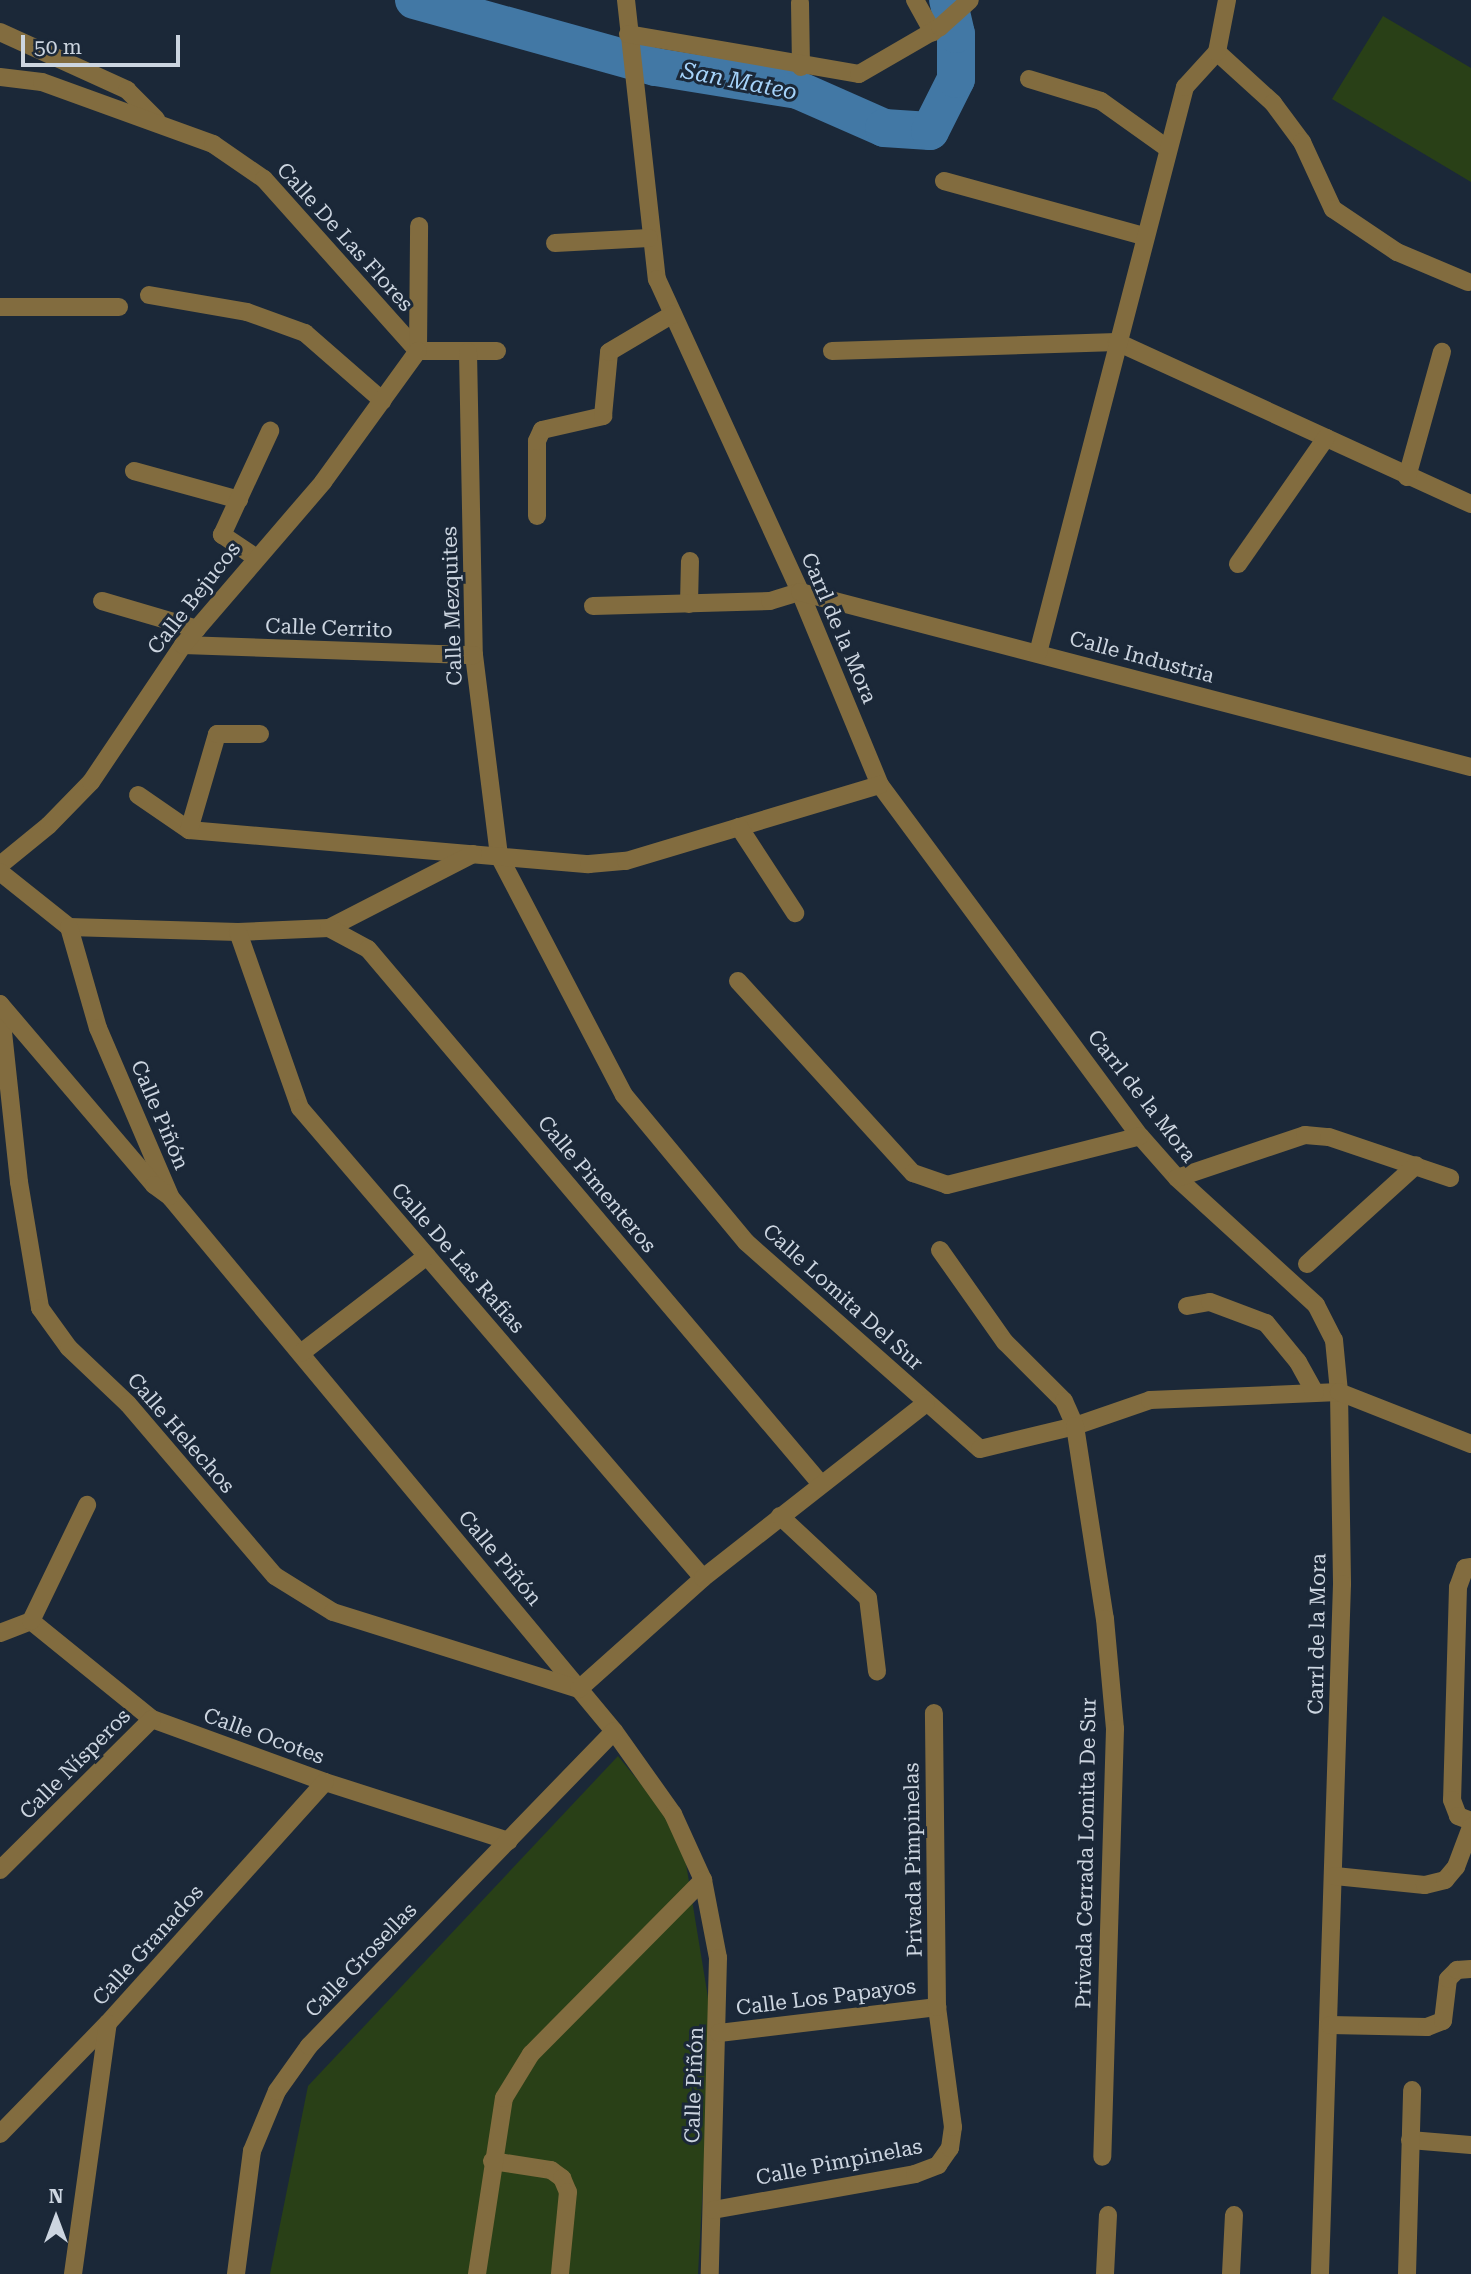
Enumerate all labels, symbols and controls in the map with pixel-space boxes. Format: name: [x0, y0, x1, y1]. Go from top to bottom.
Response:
scale bar: [24, 21, 184, 65]
text: 50 m: [34, 35, 82, 59]
water label: San Mateo: [679, 57, 799, 107]
street label: Calle De Las Flores: [272, 158, 418, 316]
street label: Calle Mezquites: [437, 526, 467, 686]
street label: Calle Bejucos: [142, 537, 246, 659]
street label: Carrl de la Mora: [796, 549, 882, 707]
street label: Calle Cerrito: [265, 613, 393, 643]
street label: Calle Industria: [1067, 626, 1217, 688]
street label: Carrl de la Mora: [1082, 1025, 1202, 1167]
street label: Calle Piñón: [126, 1056, 194, 1174]
street label: Calle Pimenteros: [532, 1110, 662, 1258]
street label: Calle De Las Rafias: [386, 1178, 530, 1338]
street label: Calle Lomita Del Sur: [758, 1218, 928, 1376]
street label: Calle Helechos: [122, 1368, 240, 1498]
street label: Calle Piñón: [453, 1505, 547, 1611]
street label: Carrl de la Mora: [1303, 1553, 1331, 1715]
street label: Privada Cerrada Lomita De Sur: [1071, 1697, 1101, 2009]
street label: Calle Ocotes: [200, 1702, 328, 1770]
street label: Calle Nísperos: [14, 1703, 136, 1825]
street label: Privada Pimpinelas: [899, 1763, 927, 1957]
street label: Calle Granados: [87, 1880, 209, 2010]
street label: Calle Grosellas: [300, 1897, 422, 2023]
street label: Calle Los Papayos: [735, 1973, 917, 2021]
street label: Calle Piñón: [679, 2026, 709, 2144]
street label: Calle Pimpinelas: [754, 2134, 924, 2190]
north arrow: [21, 2183, 91, 2253]
text: N: [49, 2185, 63, 2208]

